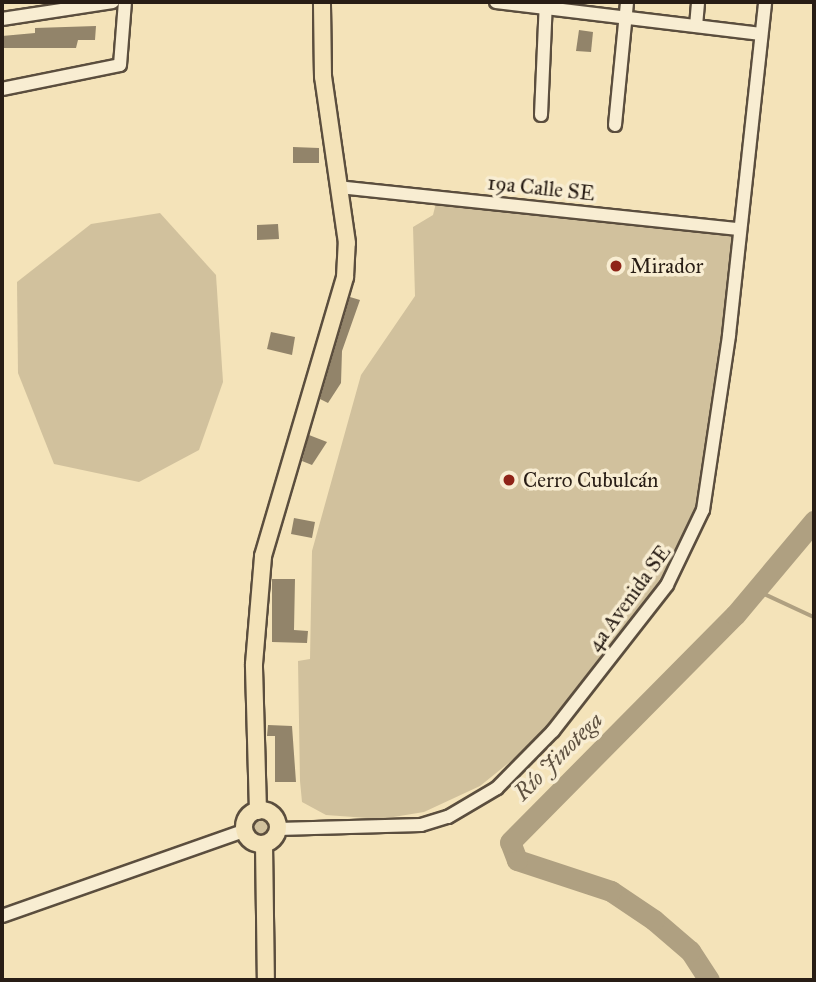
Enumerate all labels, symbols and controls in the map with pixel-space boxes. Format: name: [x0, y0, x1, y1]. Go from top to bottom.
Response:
street label: 19a Calle SE: [486, 170, 596, 206]
place label: Mirador: [630, 253, 703, 279]
marker: Mirador: [608, 258, 624, 274]
place label: Cerro Cubulcán: [523, 467, 658, 493]
marker: Cerro Cubulcán: [501, 472, 517, 488]
street label: 4a Avenida SE: [582, 540, 676, 656]
water label: Río Jinotega: [508, 706, 608, 806]

